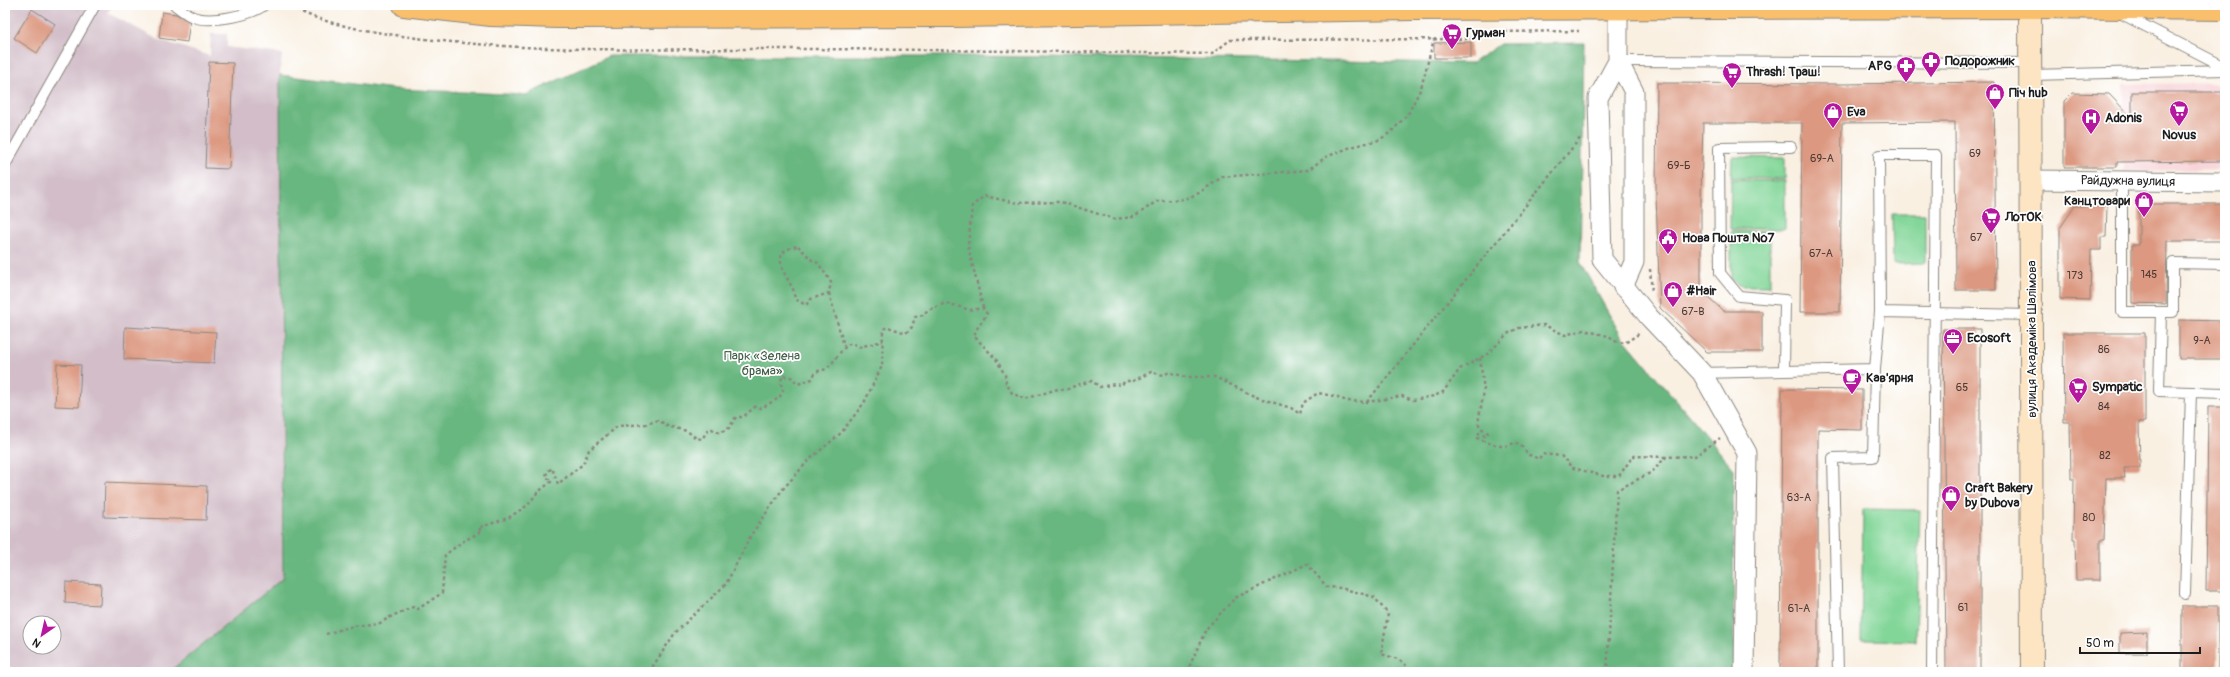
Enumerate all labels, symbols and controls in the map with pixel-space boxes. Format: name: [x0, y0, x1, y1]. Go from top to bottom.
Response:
supermarket icon: Гурман: [1441, 22, 1463, 50]
place label: Гурман: [1466, 25, 1506, 41]
pharmacy icon: Подорожник: [1920, 50, 1942, 78]
place label: Подорожник: [1945, 53, 2015, 69]
pharmacy icon: APG: [1895, 55, 1917, 83]
place label: APG: [1868, 58, 1892, 74]
supermarket icon: Thrash! Траш!: [1721, 61, 1743, 89]
place label: Thrash! Траш!: [1745, 64, 1821, 80]
shop icon: Піч hub: [1984, 82, 2006, 110]
place label: Піч hub: [2009, 85, 2048, 101]
supermarket icon: Novus: [2168, 99, 2190, 127]
shop icon: Eva: [1822, 101, 1844, 129]
place label: Eva: [1847, 104, 1866, 120]
hospital icon: Adonis: [2080, 107, 2102, 135]
place label: Adonis: [2105, 110, 2142, 126]
place label: Novus: [2162, 127, 2196, 143]
house number: 69: [1969, 147, 1981, 160]
house number: 69-А: [1810, 152, 1834, 165]
house number: 69-Б: [1667, 159, 1691, 172]
street label: Райдужна вулиця: [2081, 172, 2175, 190]
shop icon: Канцтовари: [2133, 190, 2155, 218]
place label: Канцтовари: [2064, 193, 2130, 209]
supermarket icon: ЛотОК: [1980, 206, 2002, 234]
place label: ЛотОК: [2004, 209, 2043, 225]
public building icon: Нова Пошта №7: [1657, 227, 1679, 255]
place label: Нова Пошта №7: [1682, 230, 1775, 246]
house number: 67: [1970, 231, 1982, 244]
house number: 67-А: [1809, 247, 1833, 260]
street label: вулиця Академіка Шалімова: [2024, 260, 2040, 418]
house number: 145: [2141, 268, 2157, 281]
house number: 173: [2067, 269, 2083, 282]
shop icon: #Hair: [1662, 280, 1684, 308]
place label: #Hair: [1686, 283, 1717, 299]
house number: 67-В: [1681, 305, 1705, 318]
office icon: Ecosoft: [1942, 327, 1964, 355]
place label: Ecosoft: [1967, 330, 2011, 346]
house number: 9-А: [2193, 334, 2211, 347]
house number: 86: [2098, 343, 2110, 356]
park label: Парк «Зелена брама»: [724, 348, 800, 379]
cafe icon: Кав'ярня: [1841, 367, 1863, 395]
place label: Кав'ярня: [1866, 370, 1913, 386]
supermarket icon: Sympatic: [2067, 376, 2089, 404]
place label: Sympatic: [2092, 379, 2143, 395]
house number: 65: [1956, 381, 1968, 394]
house number: 84: [2098, 400, 2111, 413]
house number: 82: [2099, 449, 2111, 462]
place label: Craft Bakery by Dubova: [1965, 480, 2033, 511]
shop icon: Craft Bakery by Dubova: [1940, 484, 1962, 512]
house number: 63-А: [1787, 491, 1811, 504]
house number: 80: [2082, 511, 2096, 524]
house number: 61: [1958, 601, 1968, 614]
house number: 61-А: [1788, 602, 1810, 615]
north arrow: [22, 615, 62, 655]
scale bar: [2080, 629, 2200, 655]
text: N: [30, 635, 43, 650]
text: 50 m: [2086, 636, 2114, 651]

